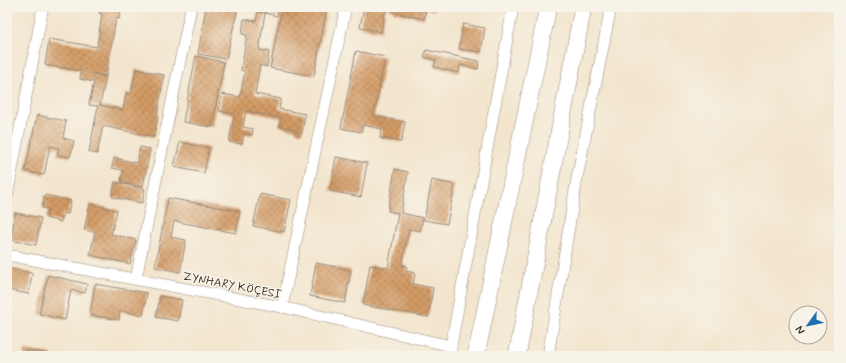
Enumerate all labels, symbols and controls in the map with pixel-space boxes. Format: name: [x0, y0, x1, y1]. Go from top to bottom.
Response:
street label: ZYNHARY KÖÇESI: [181, 269, 282, 303]
north arrow: [788, 305, 828, 345]
text: N: [793, 323, 808, 337]

